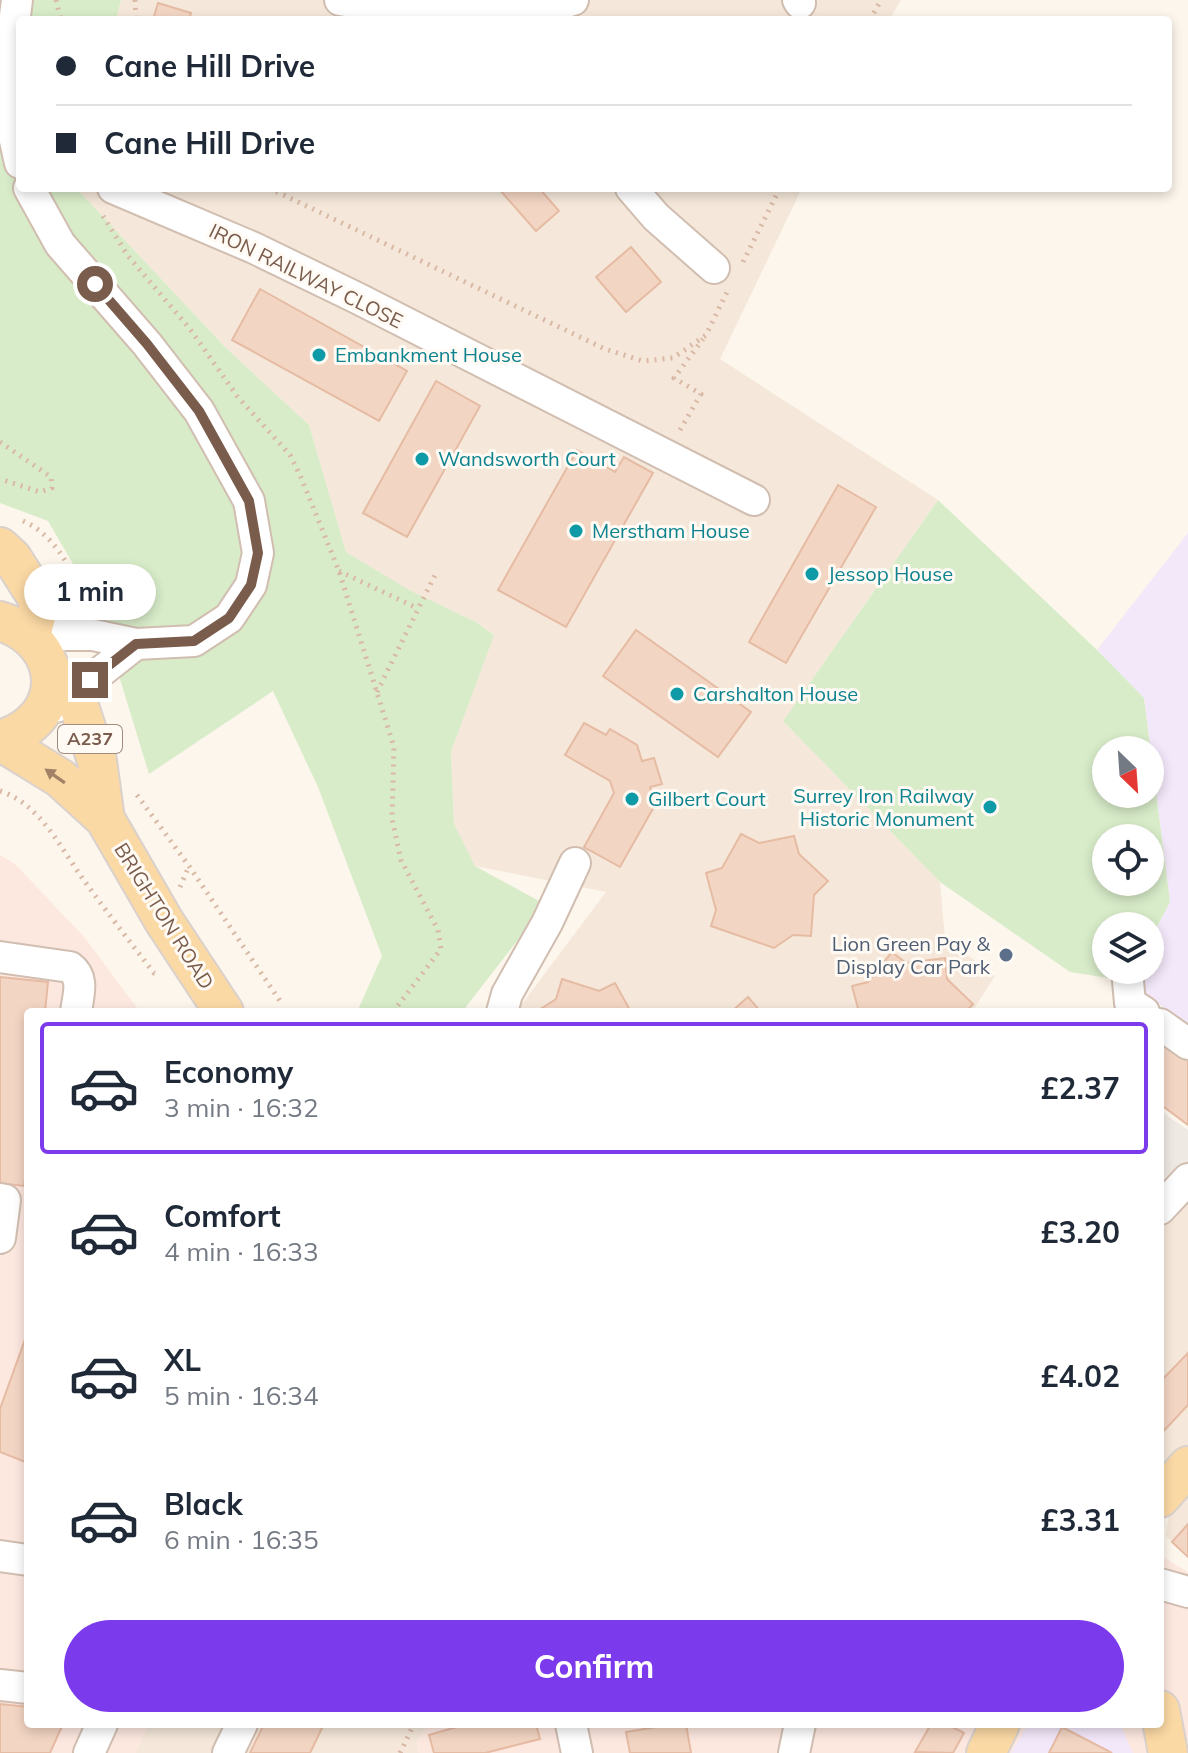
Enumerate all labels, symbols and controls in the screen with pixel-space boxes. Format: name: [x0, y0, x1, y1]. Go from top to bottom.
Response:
text: Cane Hill Drive: [104, 47, 315, 85]
text: Cane Hill Drive: [104, 124, 315, 162]
street label: IRON RAILWAY CLOSE: [205, 218, 407, 333]
route start: [77, 266, 113, 302]
place label: Embankment House: [335, 342, 522, 367]
marker: Embankment House: [310, 346, 328, 364]
place label: Wandsworth Court: [438, 446, 616, 471]
marker: Wandsworth Court: [413, 450, 431, 468]
place label: Merstham House: [592, 518, 750, 543]
marker: Merstham House: [567, 522, 585, 540]
place label: Jessop House: [828, 561, 953, 586]
callout: 1 min: [24, 564, 156, 620]
marker: Jessop House: [803, 565, 821, 583]
text: 1 min: [56, 575, 124, 608]
route end: [72, 662, 108, 698]
place label: Carshalton House: [693, 681, 858, 706]
marker: Carshalton House: [668, 685, 686, 703]
road number: A237: [58, 725, 122, 753]
north arrow: [1092, 736, 1164, 808]
map controls: [1092, 736, 1164, 984]
one-way arrow: [45, 769, 66, 784]
place label: Surrey Iron Railway Historic Monument: [793, 783, 974, 831]
place label: Gilbert Court: [648, 786, 766, 811]
marker: Gilbert Court: [623, 790, 641, 808]
marker: Surrey Iron Railway Historic Monument: [981, 798, 999, 816]
button: locate: [1092, 824, 1164, 896]
street label: BRIGHTON ROAD: [109, 838, 220, 994]
button: layers: [1092, 912, 1164, 984]
place label: Lion Green Pay & Display Car Park: [832, 931, 991, 979]
marker: Lion Green Pay & Display Car Park: [997, 946, 1015, 964]
icon: car: [68, 1052, 140, 1124]
text: Economy: [164, 1053, 293, 1091]
text: £2.37: [1041, 1069, 1120, 1107]
text: 3 min · 16:32: [164, 1091, 319, 1124]
icon: car: [68, 1196, 140, 1268]
text: Comfort: [164, 1197, 281, 1235]
text: £3.20: [1041, 1213, 1120, 1251]
text: 4 min · 16:33: [164, 1235, 319, 1268]
icon: car: [68, 1340, 140, 1412]
text: XL: [164, 1341, 201, 1379]
text: £4.02: [1041, 1357, 1120, 1395]
text: 5 min · 16:34: [164, 1379, 319, 1412]
icon: car: [68, 1484, 140, 1556]
text: Black: [164, 1485, 243, 1523]
text: £3.31: [1041, 1501, 1120, 1539]
text: 6 min · 16:35: [164, 1523, 319, 1556]
button: Confirm: [64, 1620, 1124, 1712]

